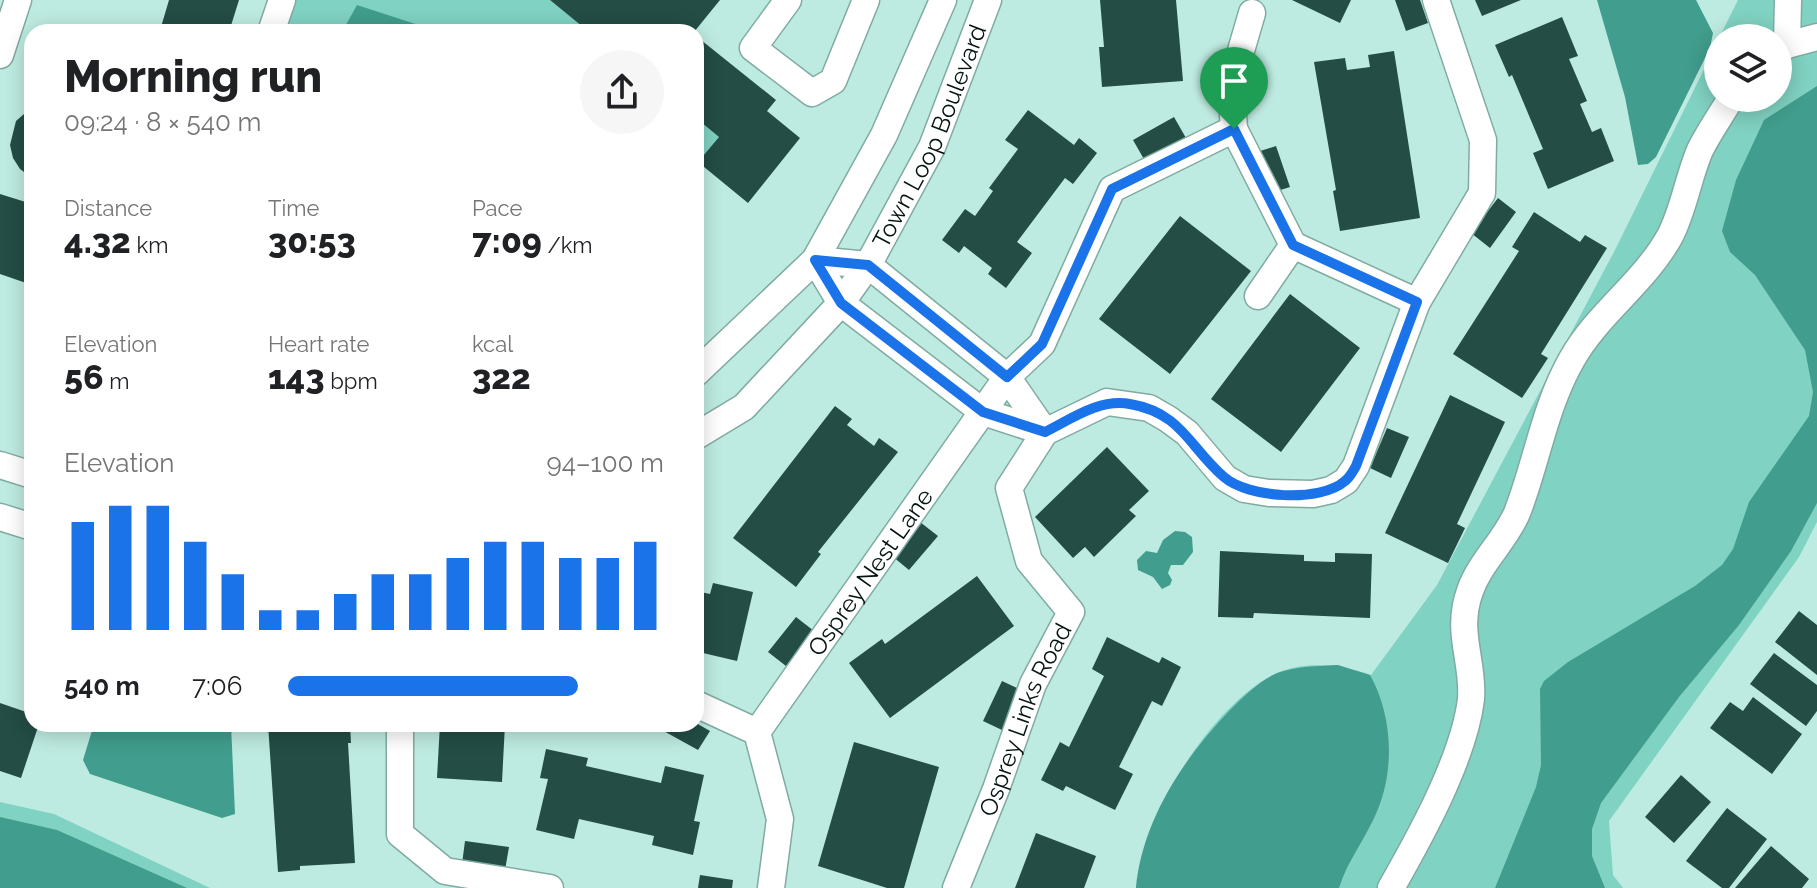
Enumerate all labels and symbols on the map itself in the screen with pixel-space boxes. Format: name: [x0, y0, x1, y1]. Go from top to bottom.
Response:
street label: Town Loop Boulevard: [866, 20, 992, 253]
pin: [1200, 47, 1268, 129]
street label: Osprey Nest Lane: [801, 482, 939, 661]
street label: Osprey Links Road: [972, 618, 1077, 820]

